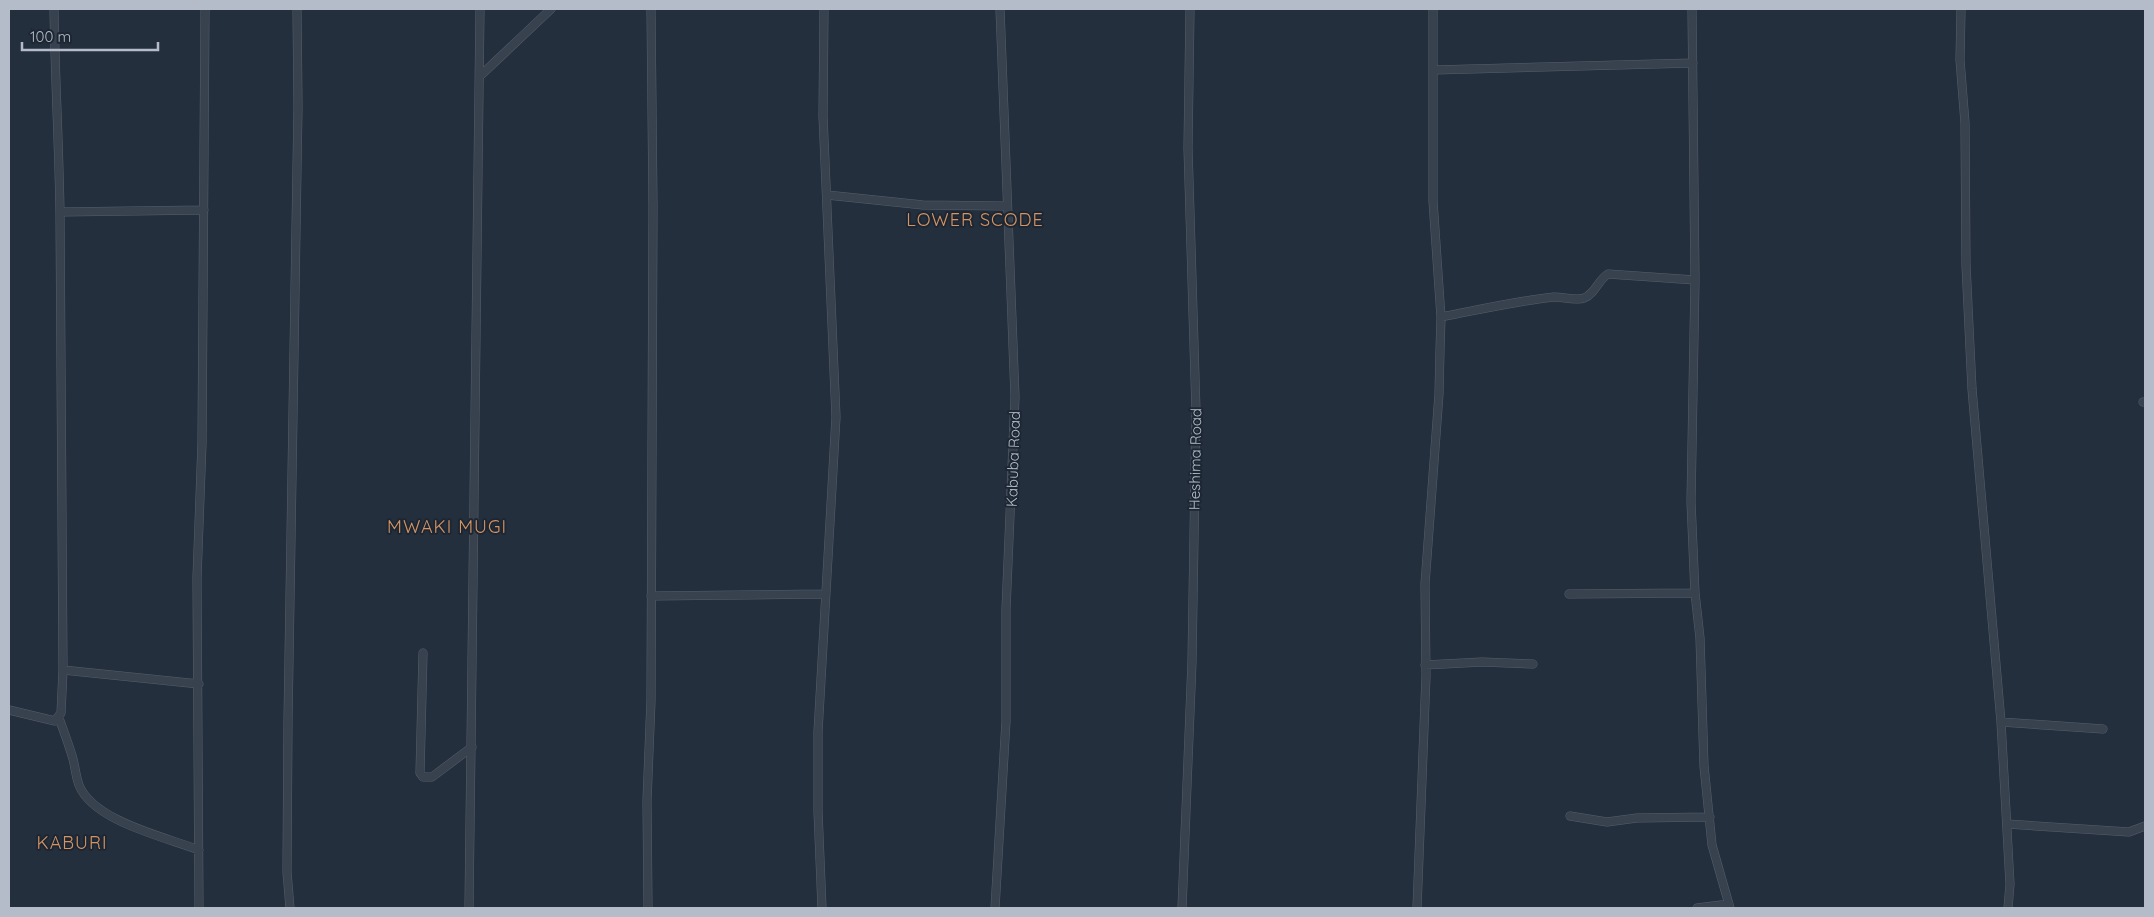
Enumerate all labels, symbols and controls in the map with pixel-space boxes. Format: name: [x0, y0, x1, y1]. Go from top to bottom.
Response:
scale bar: [22, 20, 159, 52]
text: 100 m: [30, 27, 71, 46]
district label: LOWER SCODE: [906, 208, 1044, 231]
street label: Heshima Road: [1185, 408, 1205, 510]
street label: Kabuba Road: [1002, 411, 1024, 507]
district label: MWAKI MUGI: [387, 515, 507, 538]
district label: KABURI: [37, 831, 107, 854]

